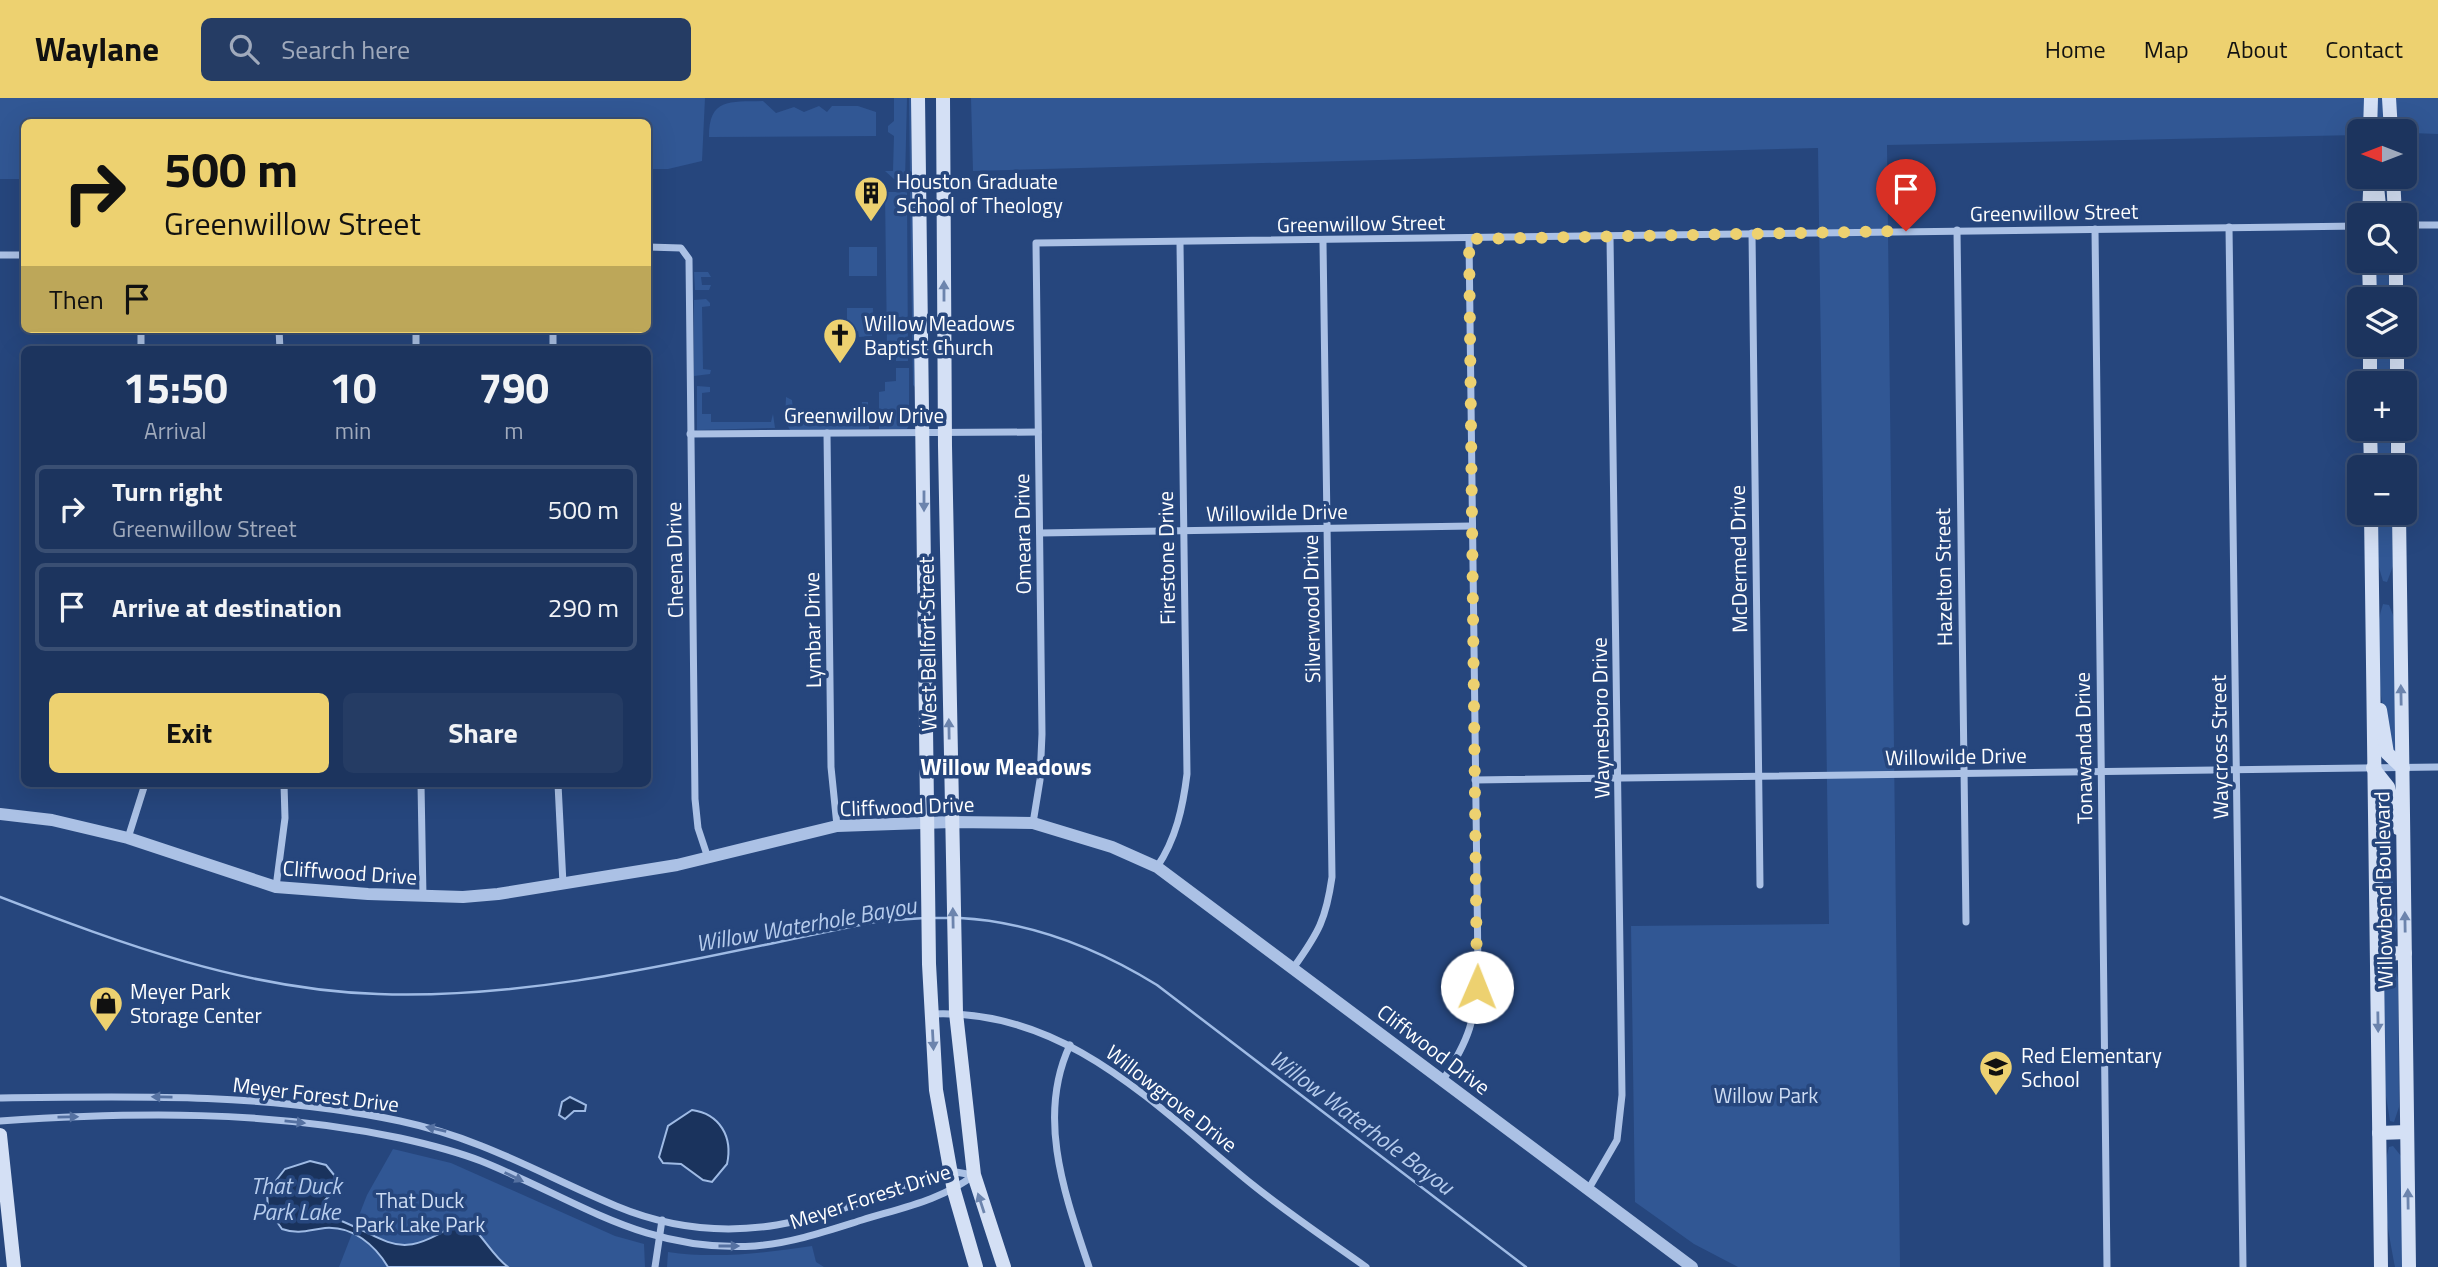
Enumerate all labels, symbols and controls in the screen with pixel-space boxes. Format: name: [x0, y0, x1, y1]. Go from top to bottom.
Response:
search box: [201, 18, 691, 81]
text: Waylane: [35, 24, 159, 74]
icon: search: [225, 30, 263, 68]
text: Search here: [281, 30, 410, 69]
text: Home: [2045, 31, 2106, 67]
text: Map: [2144, 31, 2189, 67]
text: About: [2227, 31, 2287, 67]
text: Contact: [2325, 31, 2403, 67]
north arrow: [2347, 119, 2417, 189]
map controls: [2347, 119, 2417, 525]
text: 500 m: [164, 131, 298, 206]
icon: right: [49, 147, 140, 238]
pin: [1876, 159, 1936, 231]
place label: Houston Graduate School of Theology: [896, 165, 1063, 221]
icon: arrive: [1887, 170, 1925, 208]
building icon: Houston Graduate School of Theology: [852, 174, 890, 223]
street label: Greenwillow Street: [1970, 195, 2139, 229]
text: Greenwillow Street: [164, 199, 421, 247]
button: search: [2347, 203, 2417, 273]
street label: Greenwillow Street: [1277, 206, 1446, 240]
one-way arrow: [938, 279, 950, 301]
text: Then: [49, 280, 104, 319]
icon: arrive: [118, 280, 156, 318]
button: layers: [2347, 287, 2417, 357]
place label: Willow Meadows Baptist Church: [864, 307, 1015, 363]
church icon: Willow Meadows Baptist Church: [821, 316, 859, 365]
text: 15:50: [123, 355, 228, 419]
text: 10: [330, 355, 377, 419]
text: 790: [479, 355, 549, 419]
button: +: [2347, 371, 2417, 441]
street label: Greenwillow Drive: [784, 399, 944, 431]
text: Arrival: [144, 413, 206, 448]
text: min: [335, 413, 371, 448]
text: m: [504, 413, 523, 448]
button: −: [2347, 455, 2417, 525]
text: Turn right: [112, 472, 223, 511]
street label: Omeara Drive: [1005, 473, 1039, 595]
street label: McDermed Drive: [1721, 485, 1755, 633]
icon: right: [53, 490, 91, 528]
text: 500 m: [548, 490, 619, 529]
one-way arrow: [918, 490, 929, 512]
street label: Firestone Drive: [1149, 491, 1183, 625]
street label: Willowilde Drive: [1206, 495, 1348, 529]
street label: Cheena Drive: [657, 502, 691, 618]
street label: Hazelton Street: [1926, 507, 1960, 646]
text: Greenwillow Street: [112, 511, 296, 546]
street label: Silverwood Drive: [1294, 535, 1328, 683]
street label: West Bellfort Street: [909, 556, 945, 732]
street label: Lymbar Drive: [795, 572, 829, 688]
icon: arrive: [53, 588, 91, 626]
text: Arrive at destination: [112, 588, 342, 627]
text: 290 m: [548, 588, 619, 627]
street label: Waynesboro Drive: [1583, 637, 1617, 799]
street label: Tonawanda Drive: [2066, 672, 2100, 824]
street label: Waycross Street: [2202, 674, 2236, 819]
one-way arrow: [2396, 684, 2407, 706]
button: Exit: [49, 693, 329, 773]
button: Share: [343, 693, 623, 773]
one-way arrow: [943, 718, 955, 740]
street label: Willowilde Drive: [1885, 739, 2027, 773]
district label: Willow Meadows: [920, 749, 1092, 784]
street label: Cliffwood Drive: [839, 788, 975, 824]
street label: Willowbend Boulevard: [2365, 791, 2401, 989]
street label: Cliffwood Drive: [282, 851, 418, 893]
water label: Willow Waterhole Bayou: [693, 887, 920, 961]
one-way arrow: [948, 906, 959, 928]
one-way arrow: [2399, 911, 2411, 933]
position arrow: [1440, 950, 1514, 1024]
place label: Meyer Park Storage Center: [130, 975, 262, 1031]
shop icon: Meyer Park Storage Center: [87, 984, 125, 1033]
street label: Cliffwood Drive: [1371, 996, 1497, 1102]
one-way arrow: [2372, 1011, 2384, 1033]
one-way arrow: [928, 1029, 939, 1051]
street label: Willowgrove Drive: [1099, 1036, 1245, 1160]
place label: Red Elementary School: [2021, 1039, 2162, 1095]
water label: Willow Waterhole Bayou: [1262, 1041, 1463, 1204]
school or university icon: Red Elementary School: [1977, 1048, 2015, 1097]
street label: Meyer Forest Drive: [231, 1068, 401, 1120]
park label: Willow Park: [1714, 1079, 1818, 1111]
one-way arrow: [151, 1092, 173, 1103]
one-way arrow: [57, 1111, 79, 1123]
one-way arrow: [284, 1117, 306, 1128]
one-way arrow: [425, 1124, 447, 1135]
street label: Meyer Forest Drive: [785, 1155, 955, 1237]
water label: That Duck Park Lake: [250, 1168, 344, 1229]
one-way arrow: [504, 1172, 524, 1183]
park label: That Duck Park Lake Park: [355, 1184, 485, 1240]
one-way arrow: [2402, 1188, 2414, 1210]
one-way arrow: [976, 1192, 986, 1213]
one-way arrow: [718, 1240, 740, 1252]

